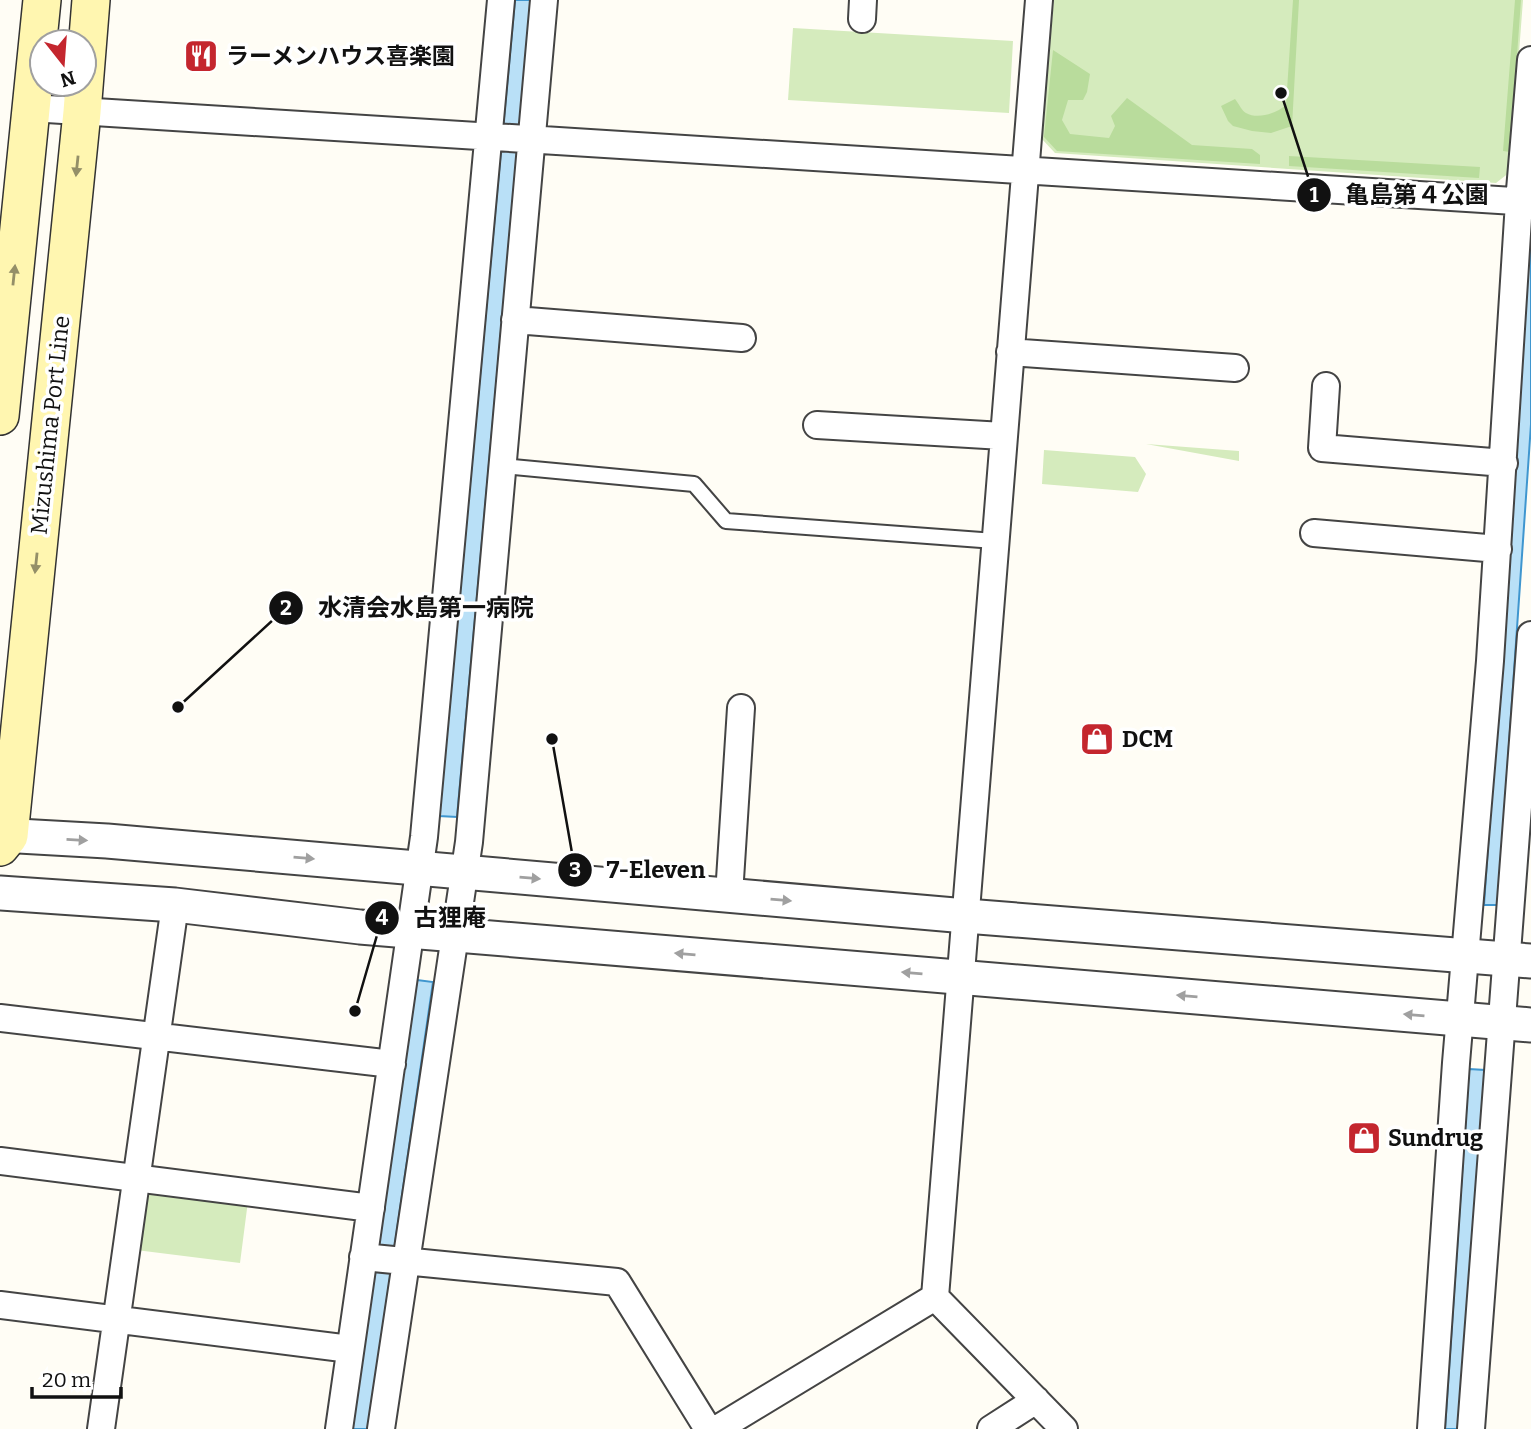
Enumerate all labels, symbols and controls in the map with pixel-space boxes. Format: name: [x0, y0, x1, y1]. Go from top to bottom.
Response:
north arrow: [28, 28, 98, 98]
restaurant icon: ラーメンハウス喜楽園: [182, 37, 220, 75]
place label: ラーメンハウス喜楽園: [226, 42, 455, 70]
text: N: [57, 66, 78, 92]
one-way arrow: [71, 155, 82, 177]
callout: 亀島第４公園: [1296, 172, 1503, 217]
text: 亀島第４公園: [1345, 181, 1489, 209]
text: 1: [1309, 182, 1319, 208]
one-way arrow: [9, 264, 20, 286]
street label: Mizushima Port Line: [25, 314, 75, 536]
one-way arrow: [31, 552, 42, 574]
callout: 水清会水島第一病院: [269, 585, 548, 630]
text: 水清会水島第一病院: [318, 594, 534, 622]
text: 2: [280, 595, 292, 621]
shop icon: DCM: [1078, 720, 1116, 758]
place label: DCM: [1122, 725, 1173, 753]
one-way arrow: [66, 834, 88, 845]
callout: 7-Eleven: [557, 847, 719, 892]
one-way arrow: [293, 853, 315, 864]
text: 7-Eleven: [607, 856, 706, 884]
text: 3: [569, 857, 581, 883]
one-way arrow: [519, 873, 541, 884]
callout: 古狸庵: [365, 895, 500, 940]
one-way arrow: [770, 895, 792, 906]
text: 古狸庵: [414, 904, 486, 932]
text: 4: [376, 905, 389, 931]
one-way arrow: [674, 948, 696, 959]
one-way arrow: [901, 967, 923, 978]
one-way arrow: [1176, 990, 1198, 1001]
one-way arrow: [1403, 1009, 1425, 1020]
shop icon: Sundrug: [1345, 1119, 1383, 1157]
place label: Sundrug: [1388, 1124, 1483, 1152]
scale bar: [32, 1356, 121, 1400]
text: 20 m: [42, 1367, 91, 1393]

